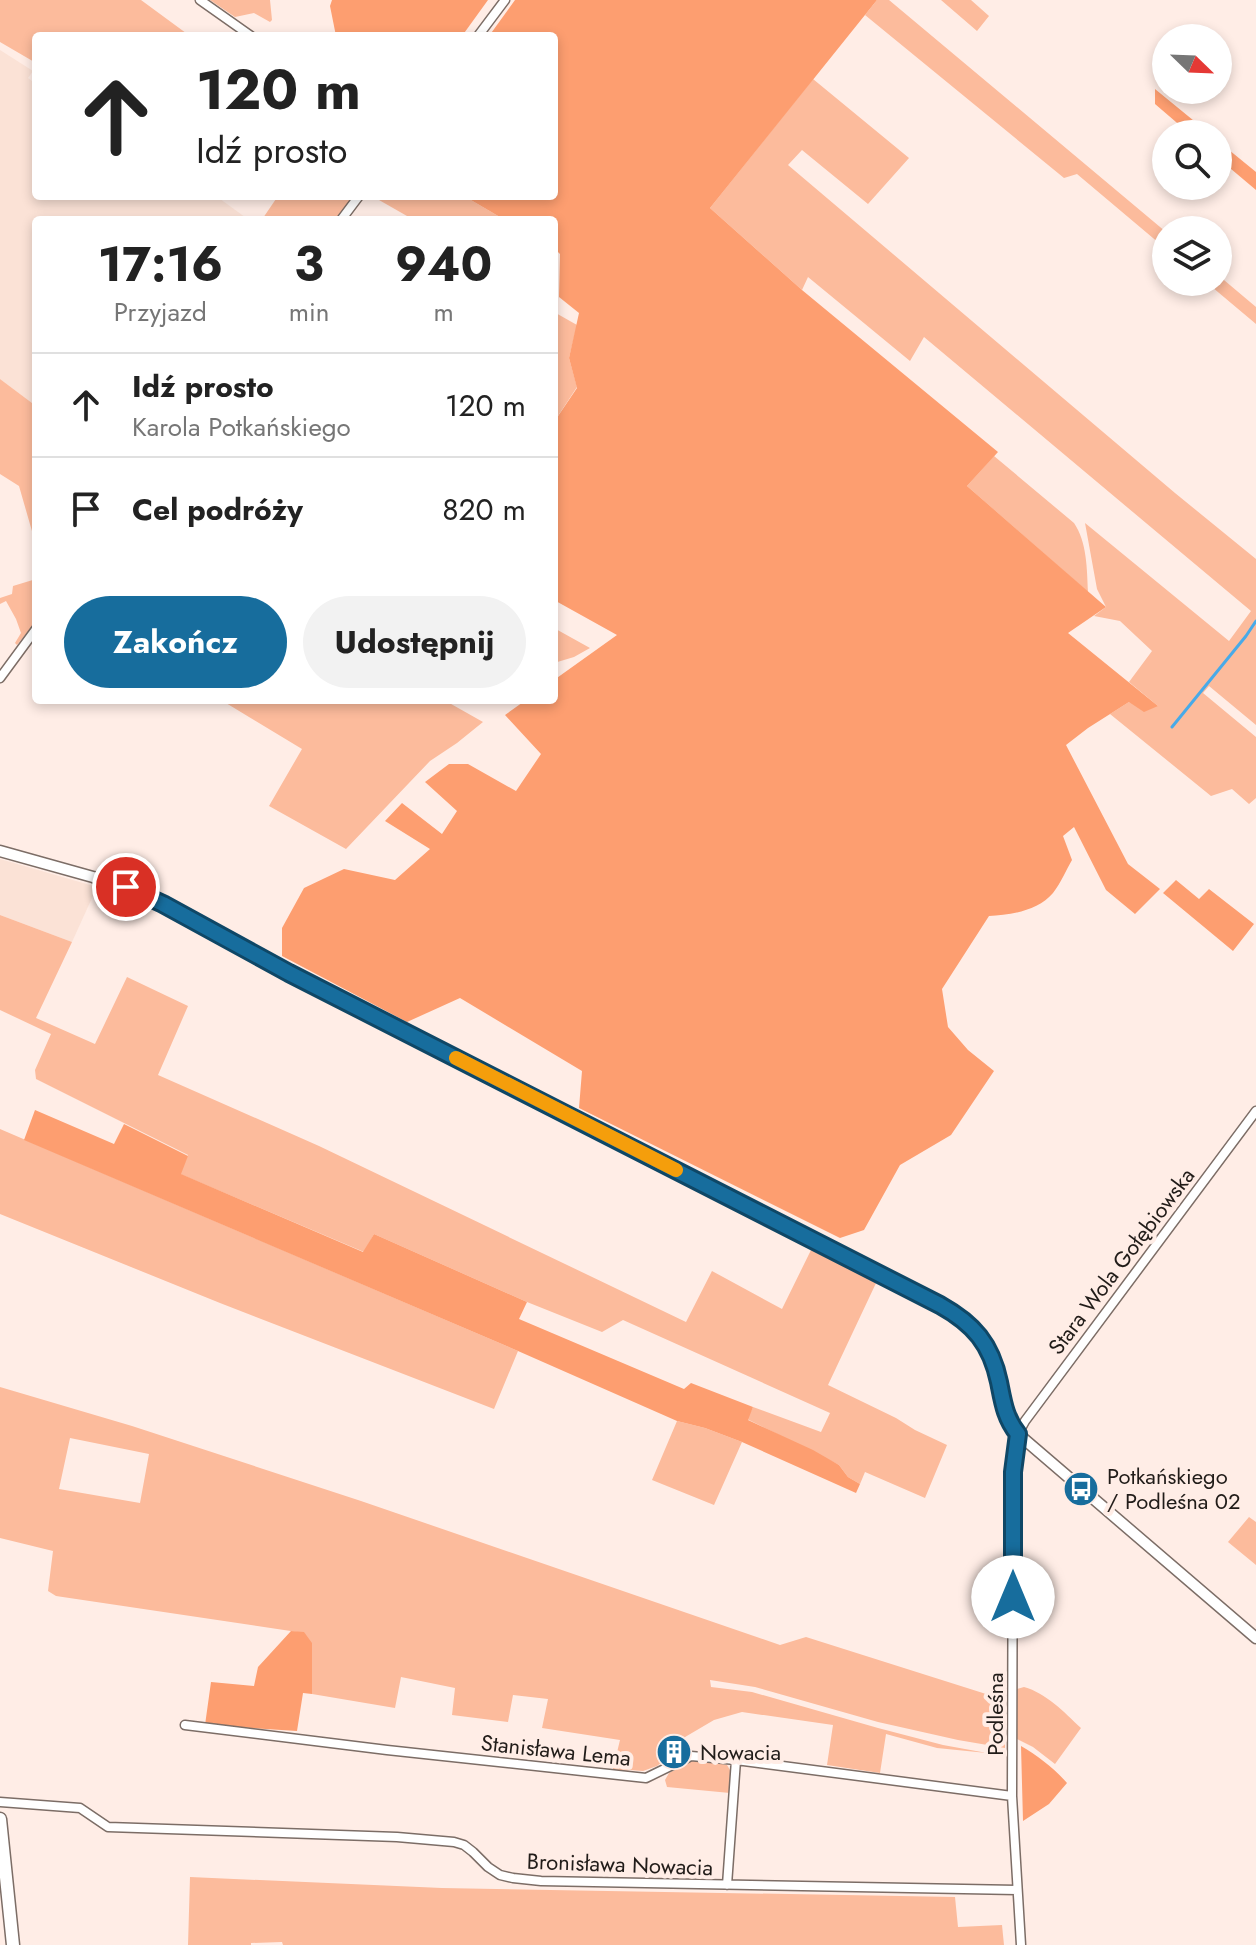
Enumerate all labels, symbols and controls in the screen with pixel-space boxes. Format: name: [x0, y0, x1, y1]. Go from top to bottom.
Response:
north arrow: [1152, 24, 1232, 104]
map controls: [1152, 24, 1232, 296]
text: 120 m: [196, 49, 361, 130]
icon: ahead: [64, 64, 168, 168]
button: search: [1152, 120, 1232, 200]
text: Idź prosto: [196, 124, 348, 176]
button: layers: [1152, 216, 1232, 296]
text: 17:16: [98, 230, 223, 299]
text: 3: [294, 230, 324, 299]
text: 940: [395, 230, 492, 299]
text: Przyjazd: [114, 293, 207, 331]
text: min: [289, 293, 329, 331]
text: m: [434, 293, 454, 331]
text: Idź prosto: [132, 365, 274, 408]
icon: ahead: [64, 383, 108, 427]
text: 120 m: [445, 384, 526, 427]
text: Karola Potkańskiego: [132, 408, 351, 446]
icon: arrive: [64, 487, 108, 531]
text: Cel podróży: [132, 488, 303, 531]
text: 820 m: [442, 488, 526, 531]
button: Zakończ: [64, 596, 287, 688]
button: Udostępnij: [303, 596, 526, 688]
pin: [92, 853, 160, 921]
icon: arrive: [104, 865, 148, 909]
street label: Stara Wola Gołębiowska: [1040, 1161, 1202, 1361]
place label: Potkańskiego / Podleśna 02: [1107, 1460, 1241, 1517]
bus stop icon: Potkańskiego / Podleśna 02: [1062, 1470, 1100, 1508]
position arrow: [971, 1555, 1055, 1639]
street label: Podleśna: [979, 1672, 1011, 1756]
street label: Stanisława Lema: [479, 1726, 633, 1774]
building icon: Nowacia: [655, 1733, 693, 1771]
place label: Nowacia: [700, 1736, 781, 1768]
street label: Bronisława Nowacia: [526, 1845, 714, 1883]

